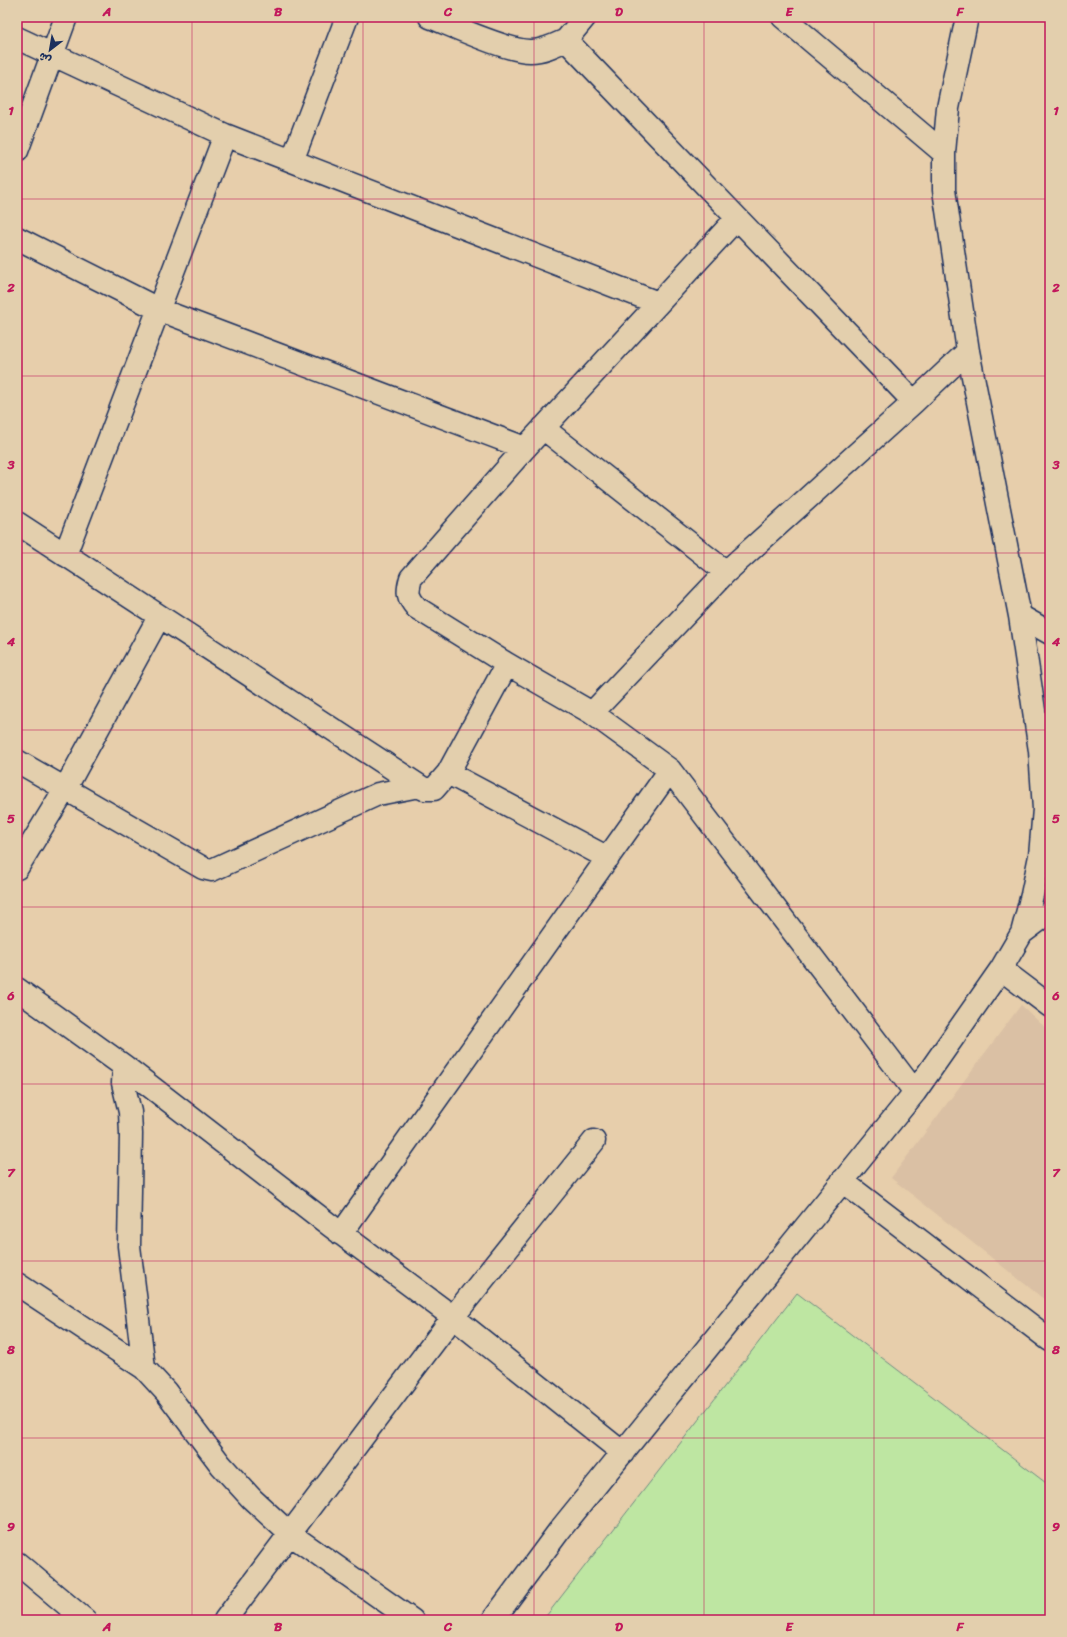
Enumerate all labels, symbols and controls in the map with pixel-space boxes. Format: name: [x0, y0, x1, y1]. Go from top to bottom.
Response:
text: A: [102, 0, 111, 23]
text: B: [274, 0, 283, 23]
text: C: [443, 0, 453, 23]
text: D: [615, 0, 623, 23]
text: E: [785, 0, 794, 23]
text: F: [955, 0, 964, 23]
north arrow: [30, 30, 70, 70]
text: ش: [35, 47, 55, 69]
text: 1: [8, 99, 14, 122]
text: 1: [1053, 99, 1059, 122]
text: 2: [6, 276, 15, 299]
text: 2: [1051, 276, 1060, 299]
text: 3: [6, 453, 15, 476]
text: 3: [1051, 453, 1060, 476]
text: 4: [6, 630, 16, 653]
text: 4: [1051, 630, 1061, 653]
text: 5: [7, 807, 15, 830]
text: 5: [1052, 807, 1060, 830]
text: 6: [6, 984, 15, 1007]
text: 6: [1051, 984, 1060, 1007]
text: 7: [7, 1161, 16, 1184]
text: 7: [1052, 1161, 1061, 1184]
text: 8: [6, 1338, 15, 1361]
text: 8: [1051, 1338, 1060, 1361]
text: 9: [7, 1515, 15, 1538]
text: 9: [1052, 1515, 1060, 1538]
text: A: [102, 1615, 111, 1637]
text: B: [274, 1615, 283, 1637]
text: C: [443, 1615, 453, 1637]
text: D: [615, 1615, 623, 1637]
text: E: [785, 1615, 794, 1637]
text: F: [955, 1615, 964, 1637]

